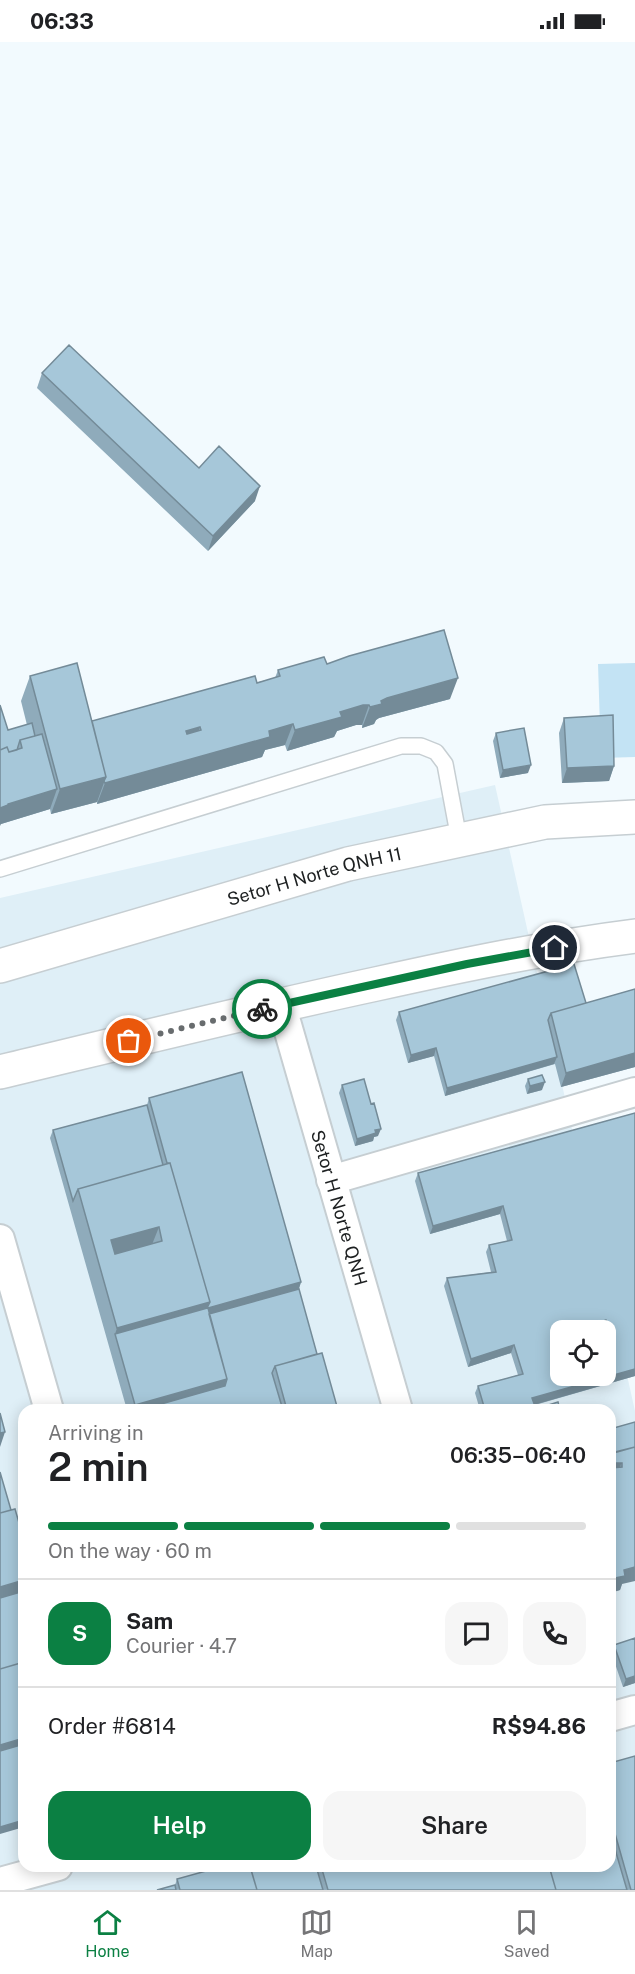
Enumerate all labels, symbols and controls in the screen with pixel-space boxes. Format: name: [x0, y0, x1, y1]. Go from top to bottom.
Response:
text: 06:33: [30, 8, 94, 34]
street label: Setor H Norte QNH 11: [225, 842, 403, 909]
pin: [529, 922, 580, 973]
icon: home: [538, 931, 571, 964]
courier: [232, 979, 292, 1039]
icon: bike: [246, 993, 279, 1026]
pin: [103, 1015, 154, 1066]
icon: bag: [112, 1024, 145, 1057]
street label: Setor H Norte QNH: [307, 1128, 372, 1288]
map controls: [550, 1320, 616, 1386]
button: locate: [550, 1320, 616, 1386]
text: Arriving in: [48, 1421, 143, 1445]
text: 06:35–06:40: [450, 1442, 586, 1468]
text: 2 min: [48, 1444, 149, 1490]
text: On the way · 60 m: [48, 1539, 212, 1563]
button: chat: [445, 1602, 508, 1665]
button: phone: [523, 1602, 586, 1665]
text: Sam: [126, 1608, 173, 1634]
text: S: [72, 1620, 87, 1646]
text: Courier · 4.7: [126, 1634, 237, 1658]
text: Order #6814: [48, 1713, 176, 1739]
text: R$94.86: [492, 1713, 586, 1739]
button: Help: [48, 1791, 311, 1860]
button: Share: [323, 1791, 586, 1860]
tab: Home: [85, 1906, 129, 1961]
tab: Map: [300, 1906, 333, 1961]
tab: Saved: [504, 1906, 550, 1961]

